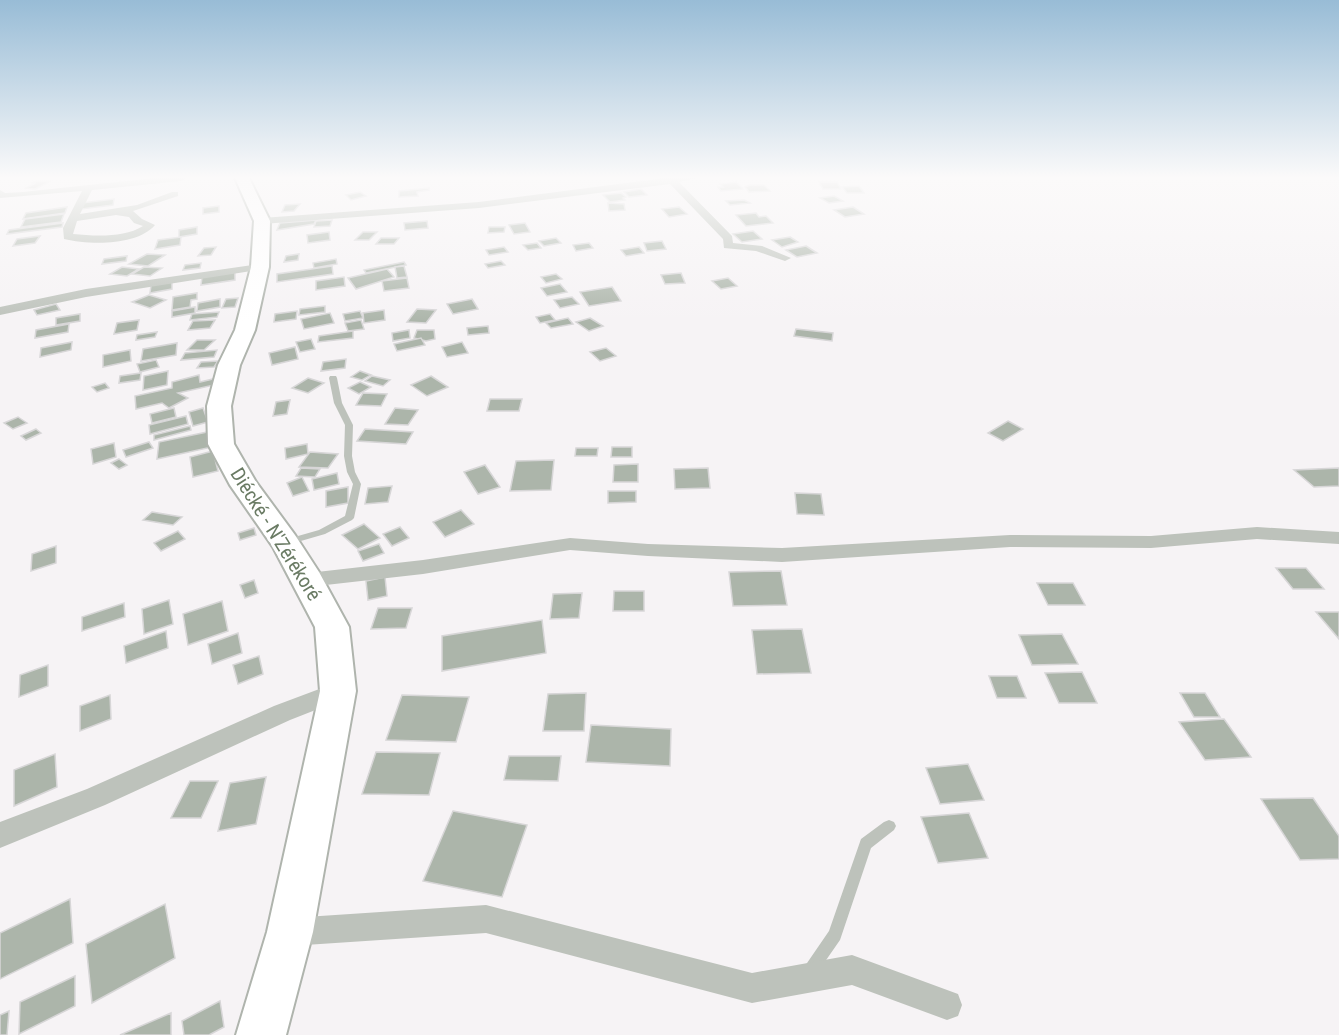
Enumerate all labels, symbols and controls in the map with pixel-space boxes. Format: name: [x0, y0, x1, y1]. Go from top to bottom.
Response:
street label: Diécké - N'Zérékoré: [226, 463, 326, 605]

